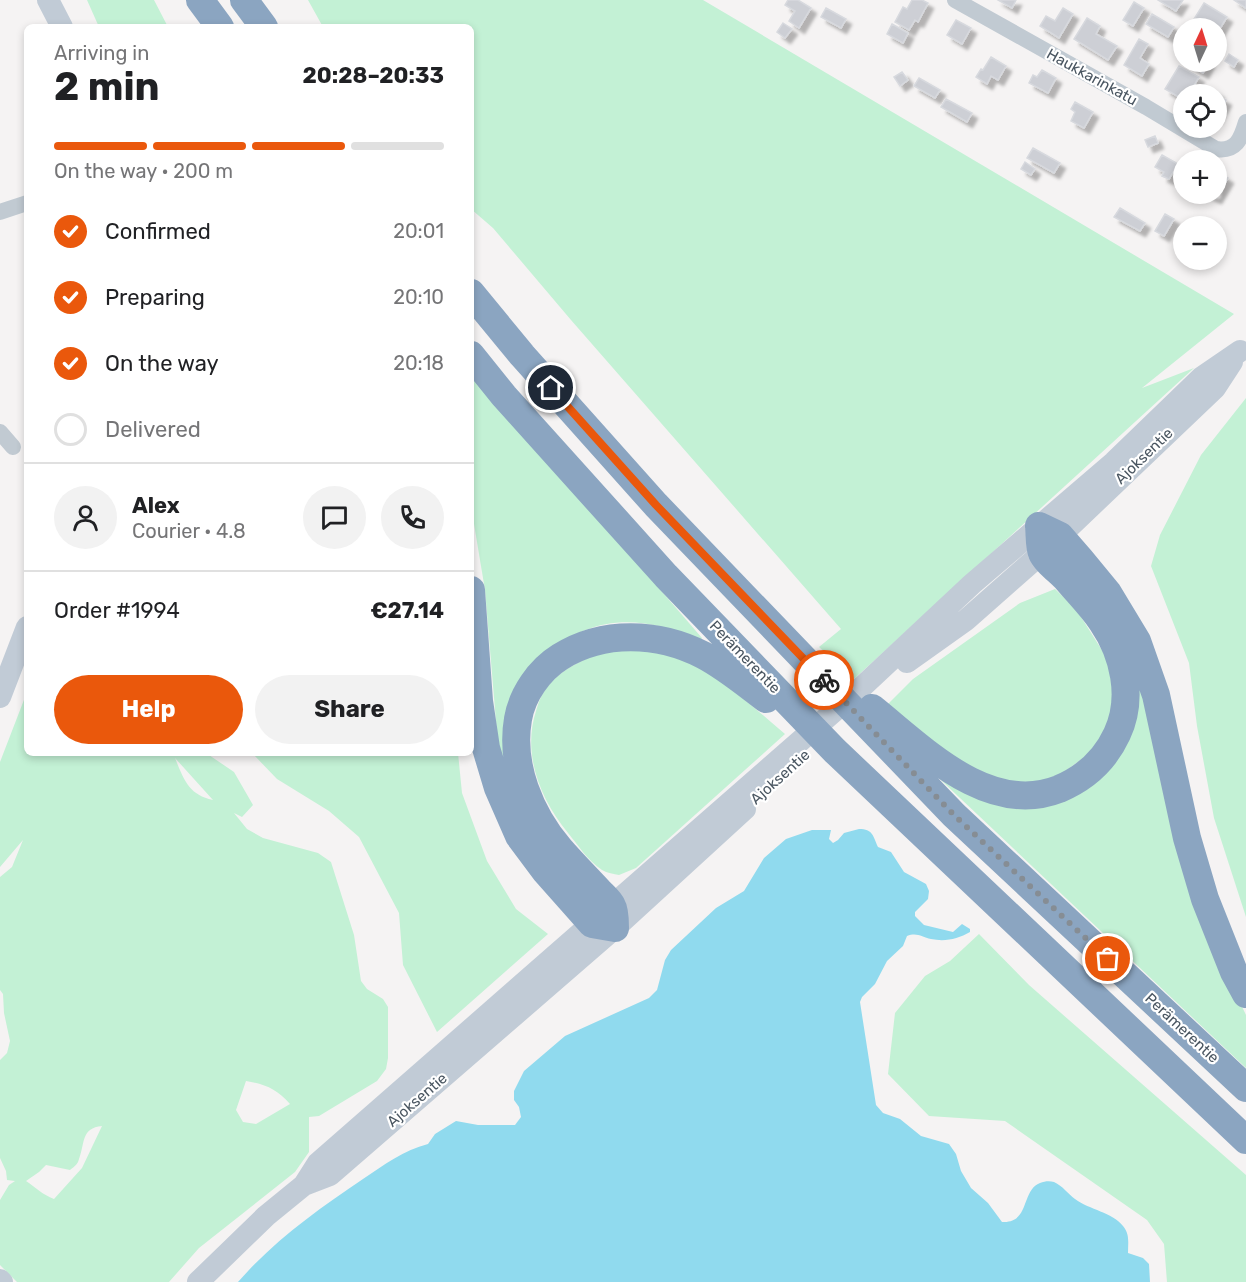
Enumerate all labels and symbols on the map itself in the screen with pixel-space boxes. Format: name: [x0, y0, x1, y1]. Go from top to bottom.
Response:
north arrow: [1173, 18, 1227, 72]
street label: Haukkarinkatu: [1044, 45, 1140, 109]
pin: [525, 362, 576, 413]
street label: Ajoksentie: [1111, 424, 1177, 488]
street label: Perämerentie: [706, 617, 784, 697]
courier: [794, 650, 854, 710]
street label: Ajoksentie: [747, 746, 813, 808]
pin: [1082, 933, 1133, 984]
street label: Perämerentie: [1141, 989, 1223, 1067]
street label: Ajoksentie: [383, 1069, 451, 1131]

